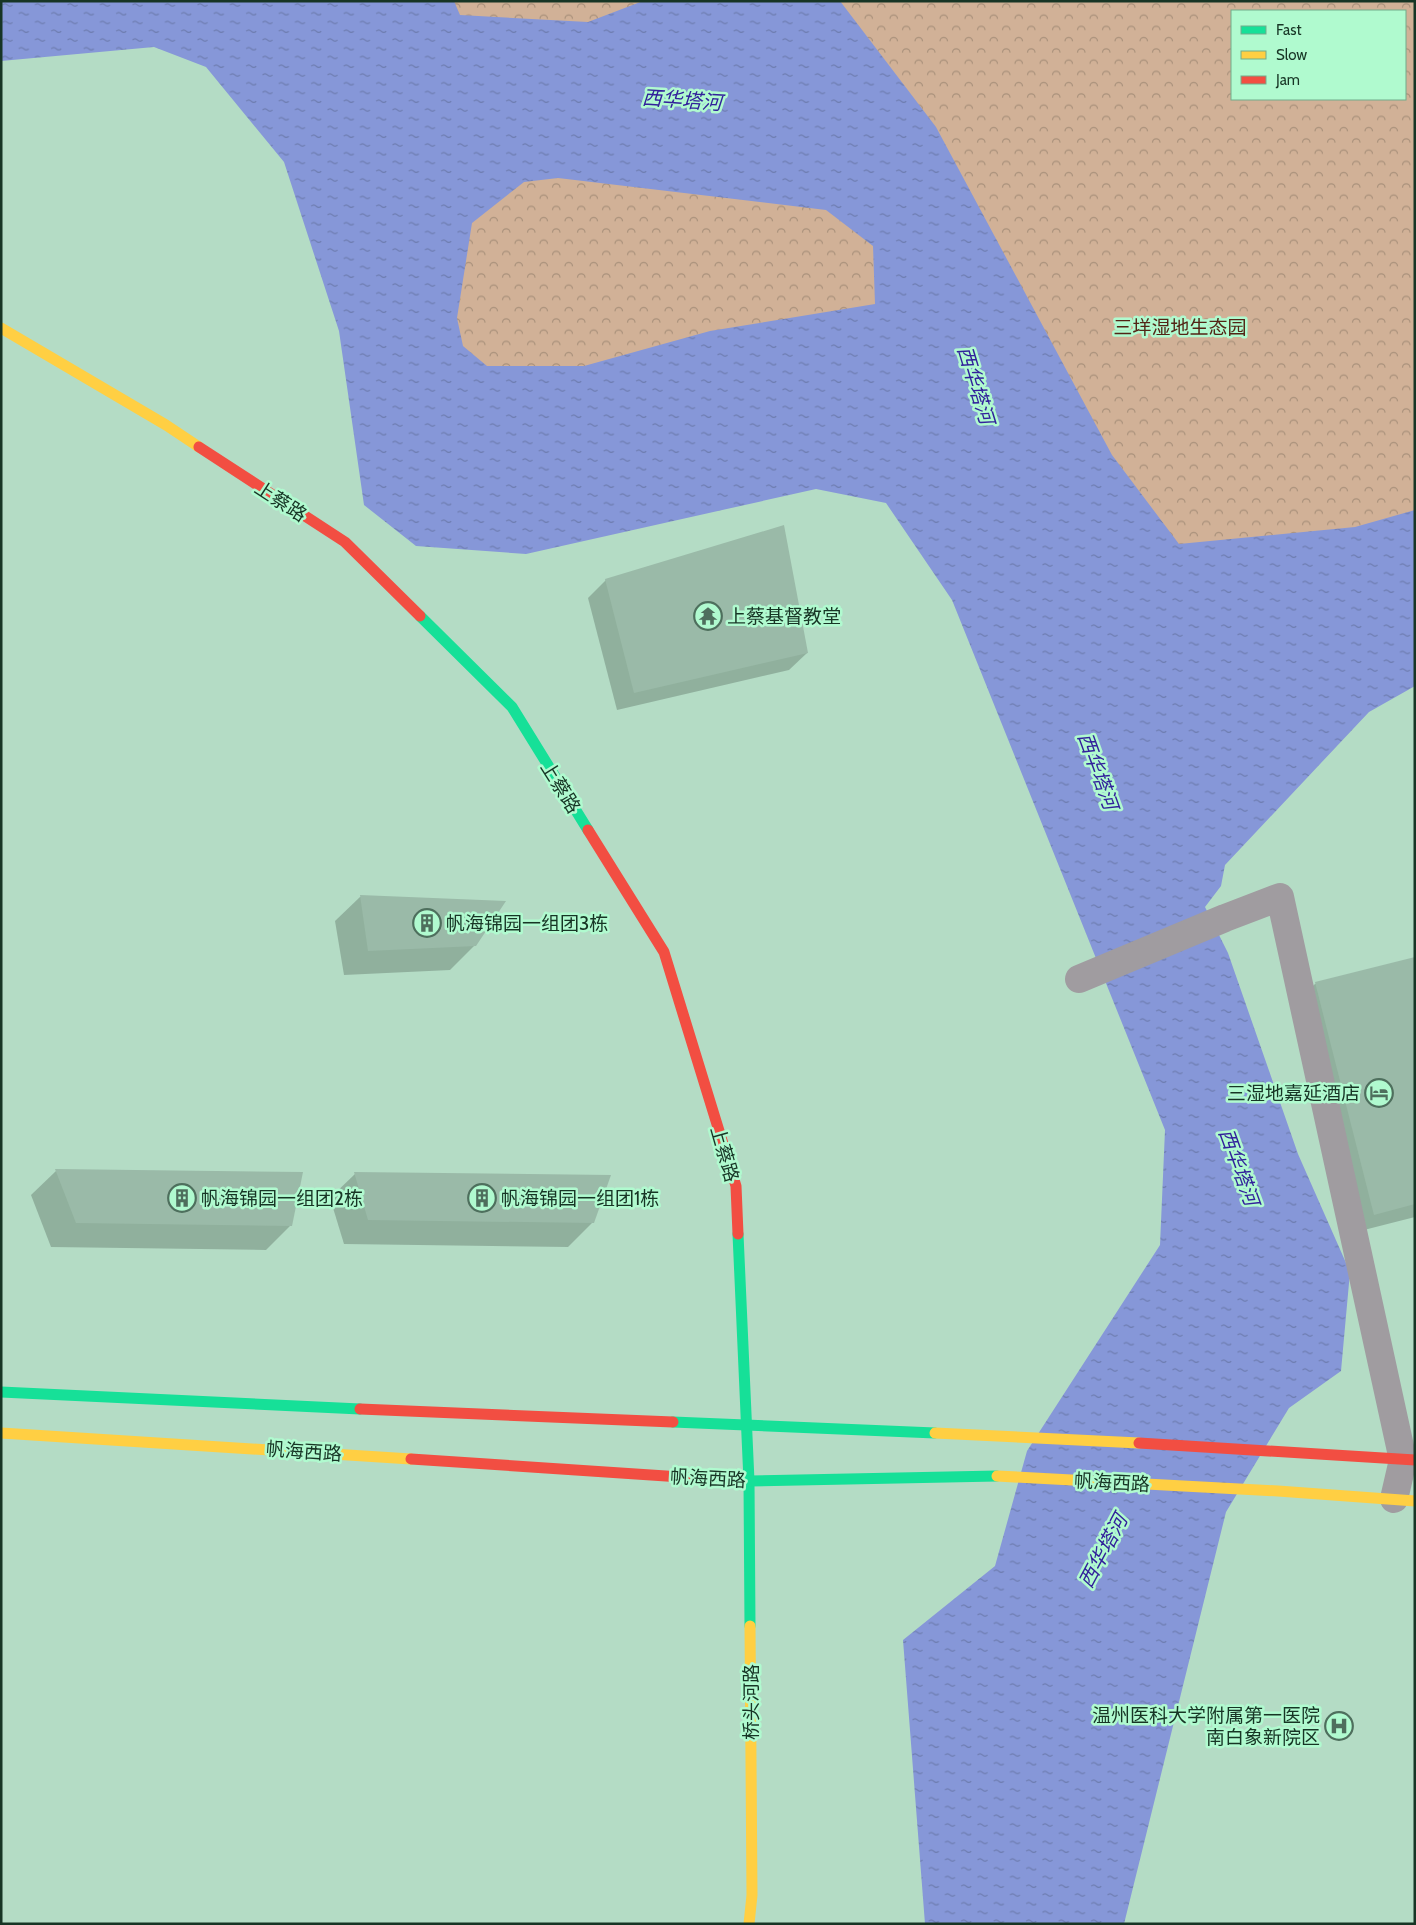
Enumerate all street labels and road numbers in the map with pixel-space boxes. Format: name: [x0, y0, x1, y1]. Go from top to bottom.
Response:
street label: 上蔡路: [251, 476, 311, 527]
street label: 上蔡路: [536, 757, 585, 818]
street label: 上蔡路: [706, 1124, 743, 1185]
street label: 帆海西路: [265, 1437, 343, 1466]
street label: 帆海西路: [669, 1465, 747, 1492]
street label: 帆海西路: [1073, 1469, 1151, 1496]
street label: 桥头河路: [740, 1664, 763, 1740]

